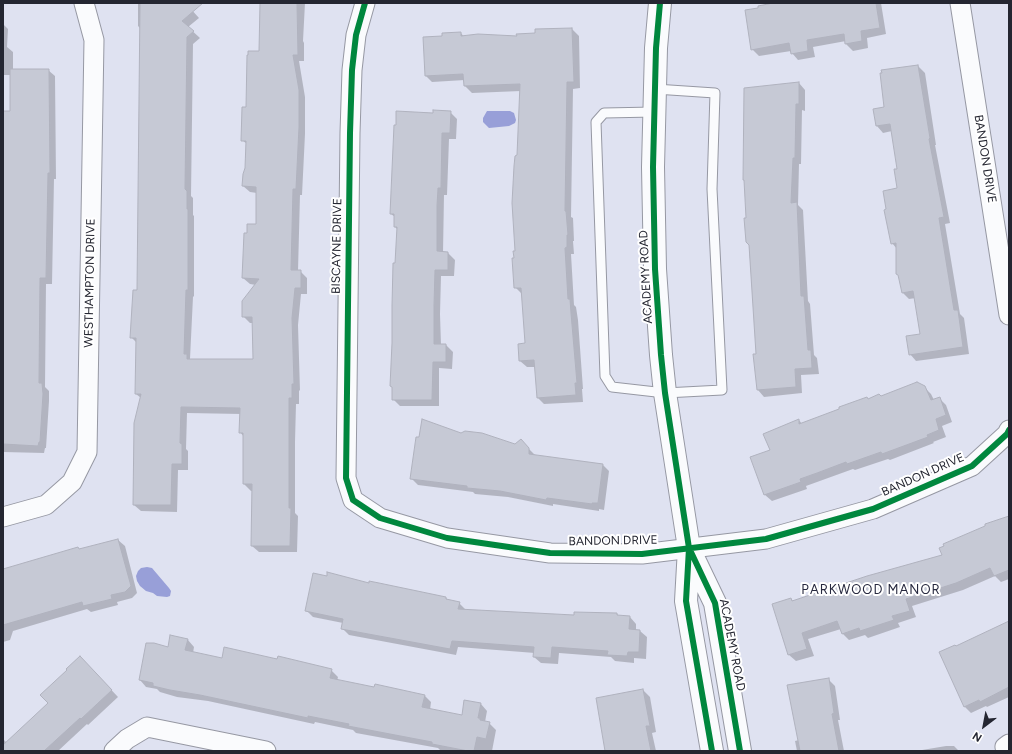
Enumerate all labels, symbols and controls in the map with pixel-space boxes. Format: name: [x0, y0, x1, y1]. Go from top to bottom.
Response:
street label: BANDON DRIVE: [971, 114, 999, 204]
street label: BISCAYNE DRIVE: [329, 198, 345, 294]
street label: WESTHAMPTON DRIVE: [82, 218, 98, 348]
street label: ACADEMY ROAD: [636, 230, 656, 324]
street label: BANDON DRIVE: [879, 450, 967, 500]
street label: BANDON DRIVE: [568, 533, 658, 549]
district label: PARKWOOD MANOR: [801, 582, 941, 598]
street label: ACADEMY ROAD: [716, 598, 748, 692]
north arrow: [964, 706, 1004, 746]
text: N: [970, 729, 984, 744]

